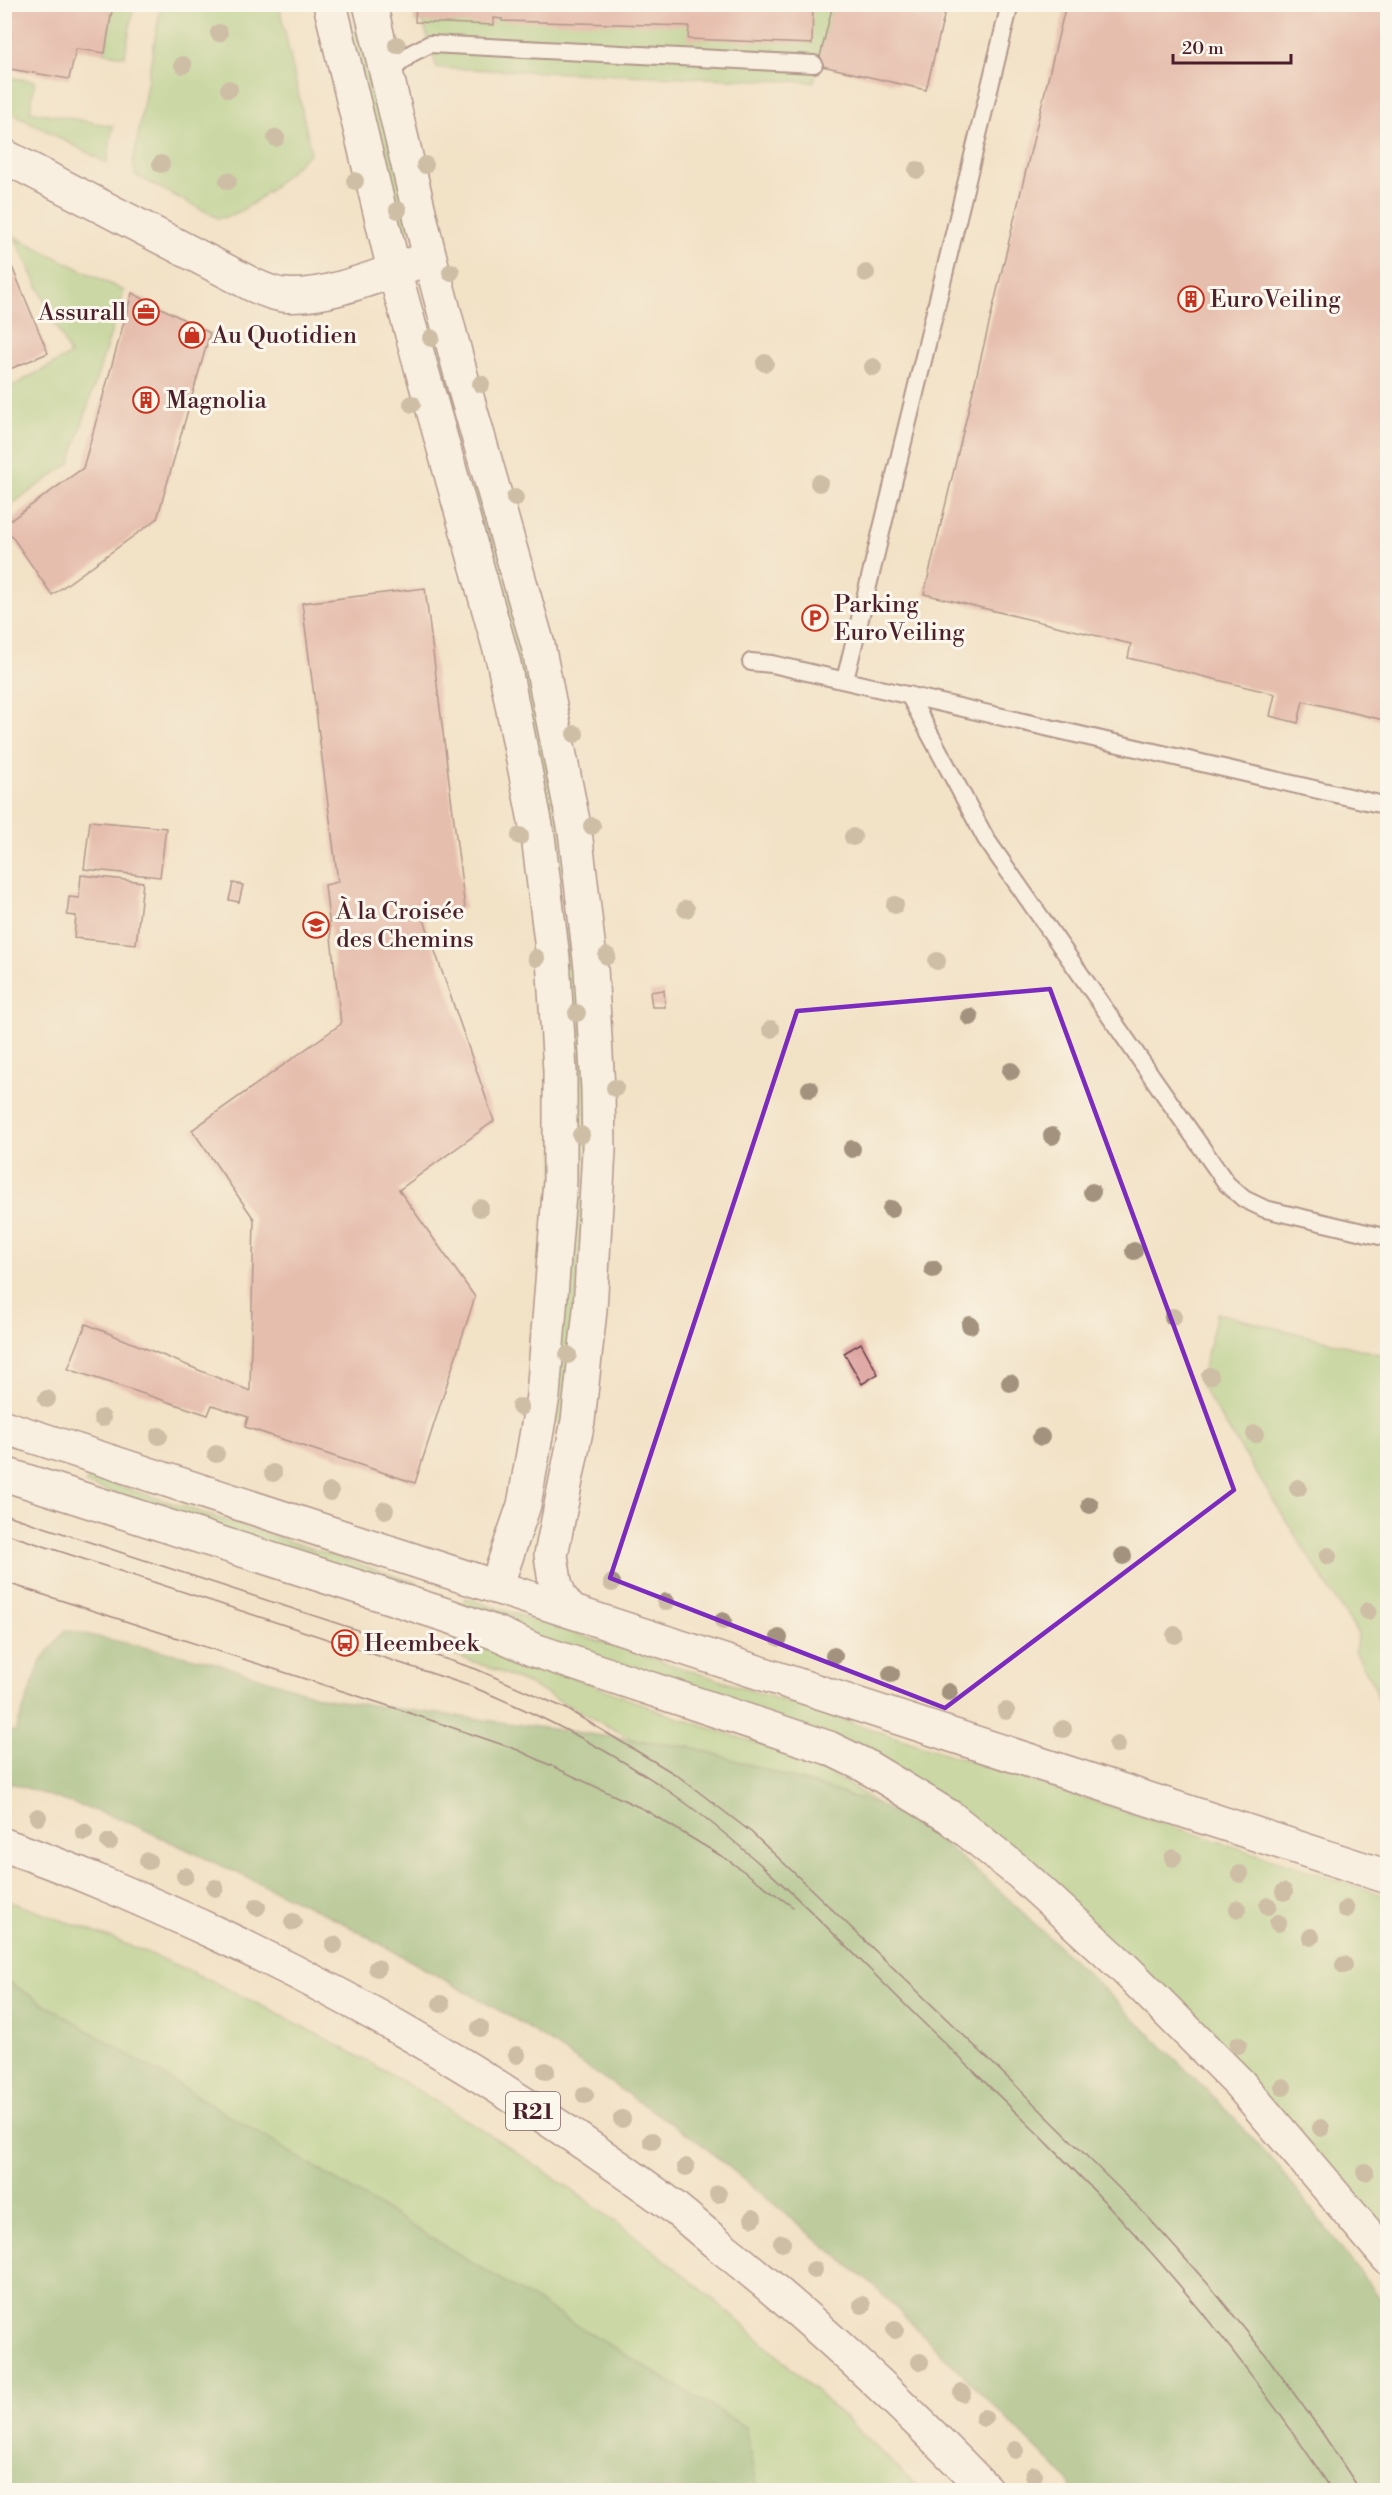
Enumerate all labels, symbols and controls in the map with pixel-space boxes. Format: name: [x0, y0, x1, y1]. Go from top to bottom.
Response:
scale bar: [1173, 27, 1292, 65]
text: 20 m: [1182, 37, 1224, 60]
building icon: EuroVeiling: [1176, 284, 1206, 314]
place label: EuroVeiling: [1210, 285, 1341, 315]
office icon: Assurall: [131, 297, 161, 327]
place label: Assurall: [37, 298, 126, 328]
shop icon: Au Quotidien: [177, 320, 207, 350]
place label: Au Quotidien: [211, 321, 357, 351]
building icon: Magnolia: [131, 385, 161, 415]
place label: Magnolia: [166, 386, 268, 416]
place label: Parking EuroVeiling: [834, 590, 965, 648]
parking icon: Parking EuroVeiling: [800, 603, 830, 633]
place label: À la Croisée des Chemins: [335, 896, 474, 955]
school or university icon: À la Croisée des Chemins: [301, 910, 331, 940]
bus stop icon: Heembeek: [330, 1628, 360, 1658]
place label: Heembeek: [364, 1629, 480, 1659]
road number: R21: [506, 2092, 560, 2130]

